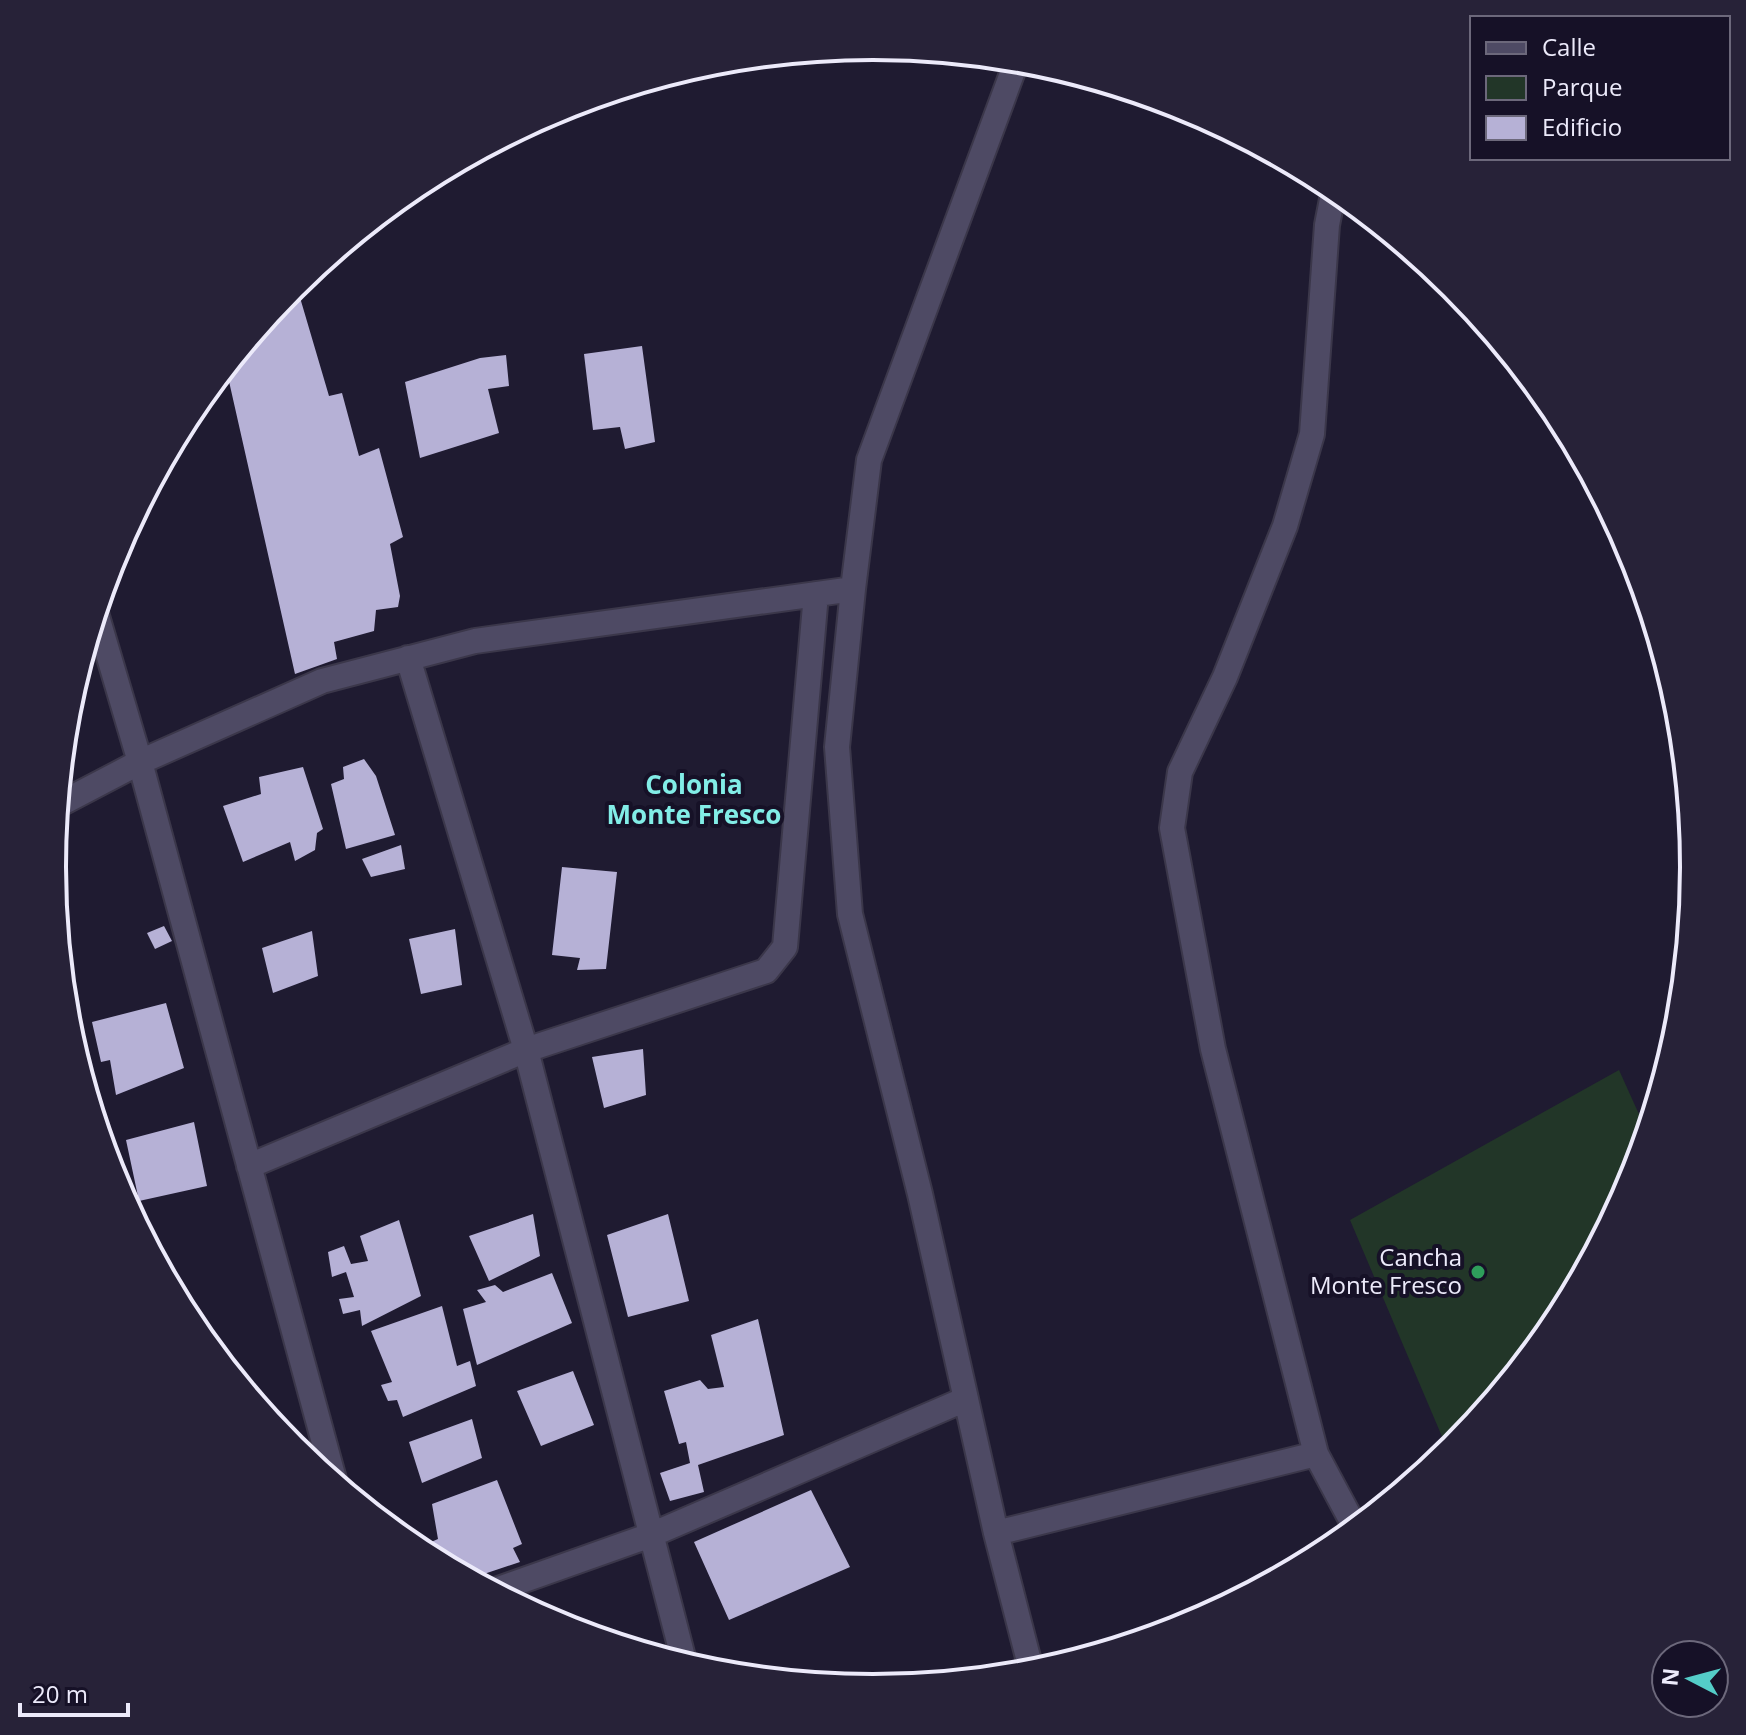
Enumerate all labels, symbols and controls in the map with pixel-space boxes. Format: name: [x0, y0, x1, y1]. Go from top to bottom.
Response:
legend: [1470, 16, 1730, 160]
text: Calle: [1542, 30, 1596, 63]
text: Parque: [1542, 70, 1622, 103]
text: Edificio: [1542, 110, 1622, 143]
district label: Colonia Monte Fresco: [607, 766, 781, 832]
place label: Cancha Monte Fresco: [1310, 1240, 1462, 1301]
marker: Cancha Monte Fresco: [1469, 1263, 1487, 1281]
north arrow: [1650, 1639, 1730, 1719]
text: N: [1653, 1666, 1685, 1687]
scale bar: [20, 1667, 128, 1717]
text: 20 m: [32, 1677, 88, 1710]

